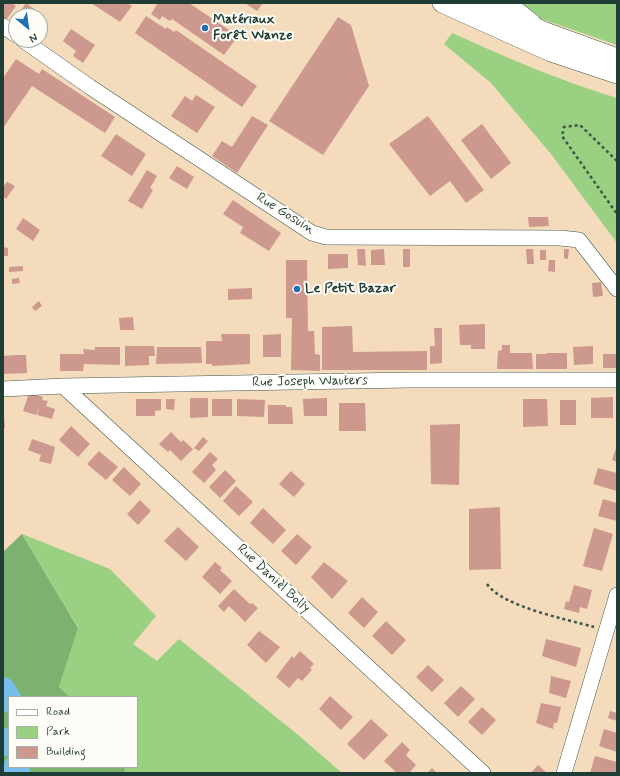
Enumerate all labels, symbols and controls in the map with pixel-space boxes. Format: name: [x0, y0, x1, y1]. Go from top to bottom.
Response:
north arrow: [8, 8, 48, 48]
place label: Matériaux Forêt Wanze: [213, 12, 292, 44]
marker: Matériaux Forêt Wanze: [200, 23, 210, 33]
text: N: [27, 30, 40, 46]
street label: Rue Gosuin: [253, 190, 317, 238]
place label: Le Petit Bazar: [305, 281, 396, 297]
marker: Le Petit Bazar: [292, 284, 302, 294]
street label: Rue Joseph Wauters: [252, 373, 368, 391]
street label: Rue Danièl Bolly: [233, 541, 313, 617]
legend: [8, 696, 138, 768]
text: Road: [46, 704, 70, 720]
text: Park: [46, 724, 70, 740]
text: Building: [46, 744, 86, 760]

